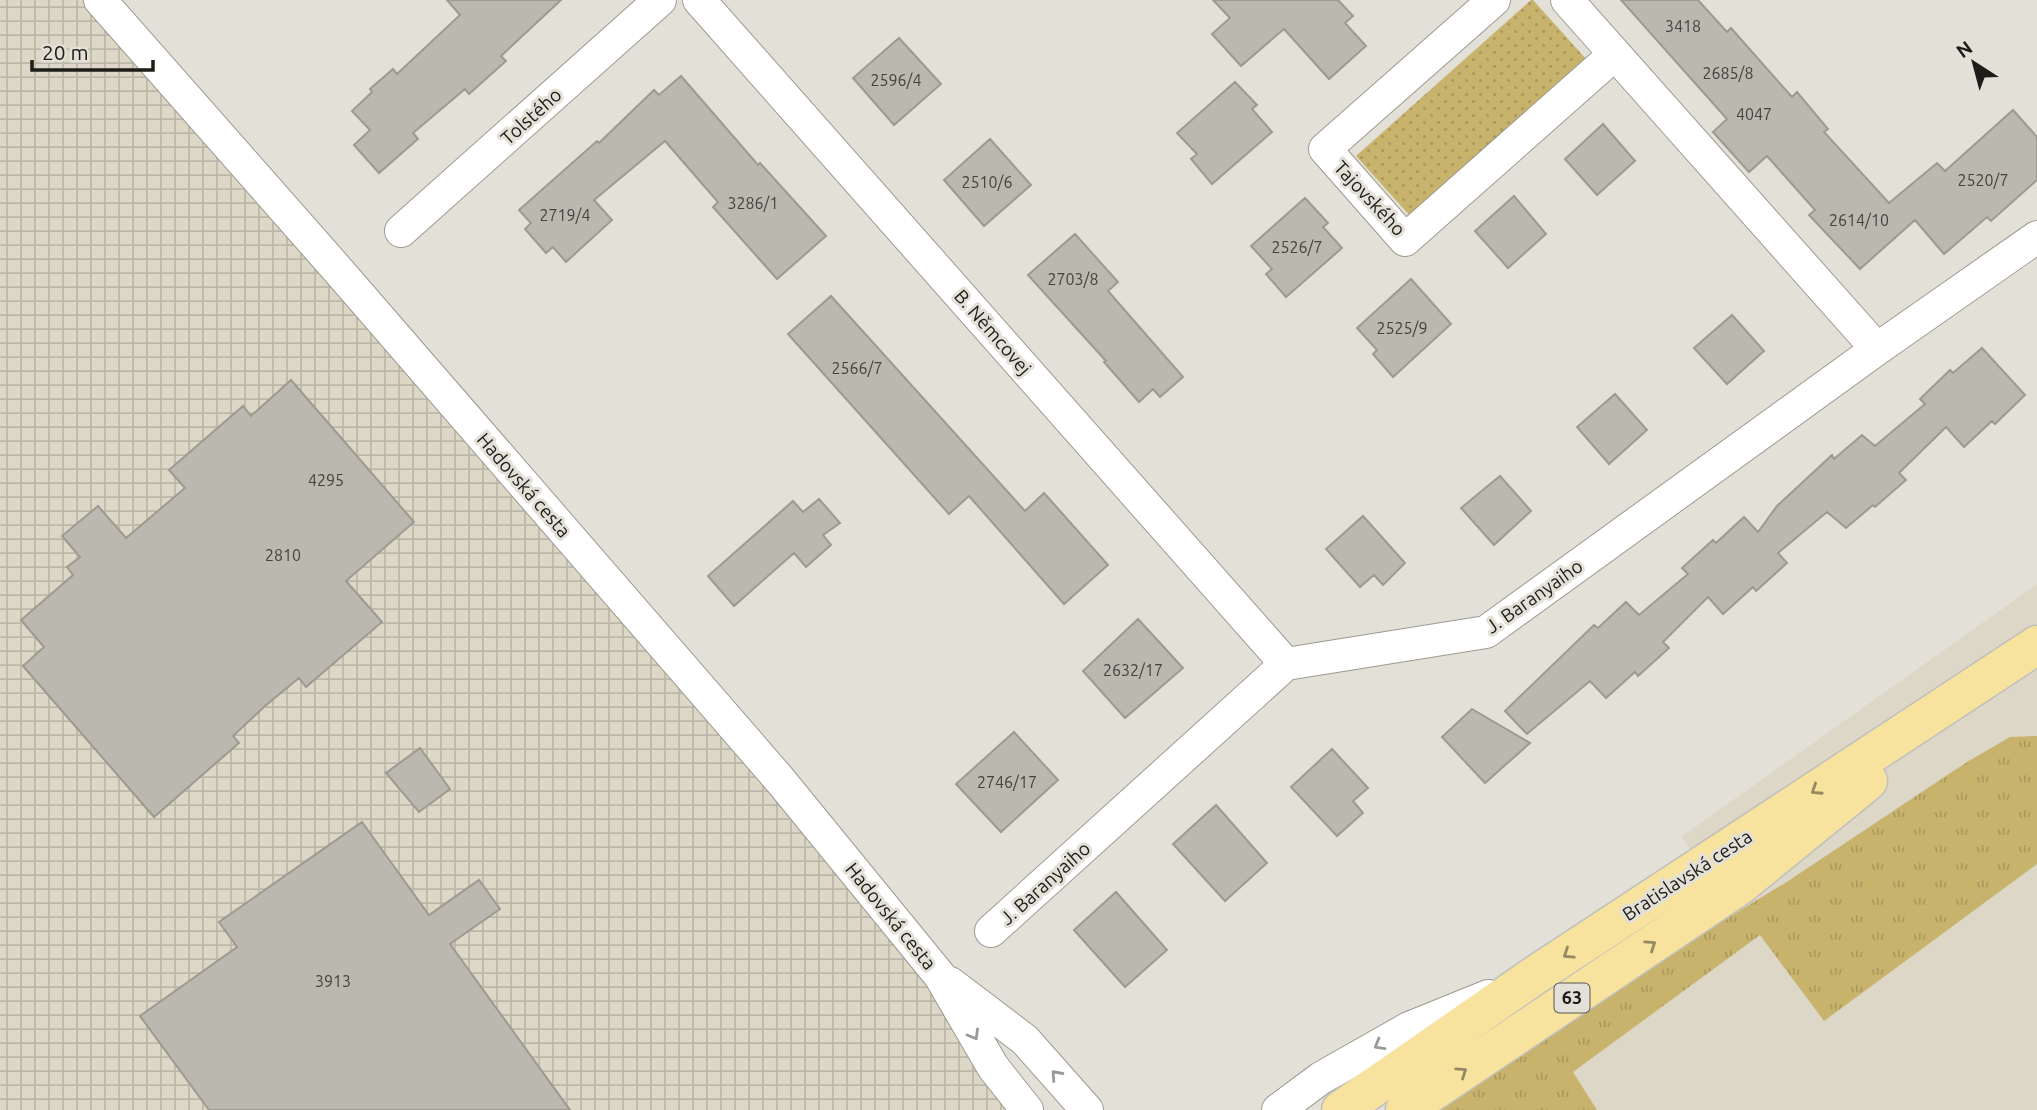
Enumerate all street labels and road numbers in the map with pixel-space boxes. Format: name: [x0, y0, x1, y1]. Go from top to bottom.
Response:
street label: Tolstého: [496, 83, 566, 149]
street label: Tajovského: [1330, 156, 1410, 240]
street label: B. Němcovej: [950, 285, 1036, 379]
street label: Hadovská cesta: [473, 428, 575, 542]
street label: J. Baranyaiho: [1481, 554, 1587, 638]
street label: Bratislavská cesta: [1618, 825, 1756, 925]
street label: J. Baranyaiho: [996, 837, 1094, 929]
street label: Hadovská cesta: [841, 858, 941, 974]
road number: 63: [1554, 984, 1590, 1013]

